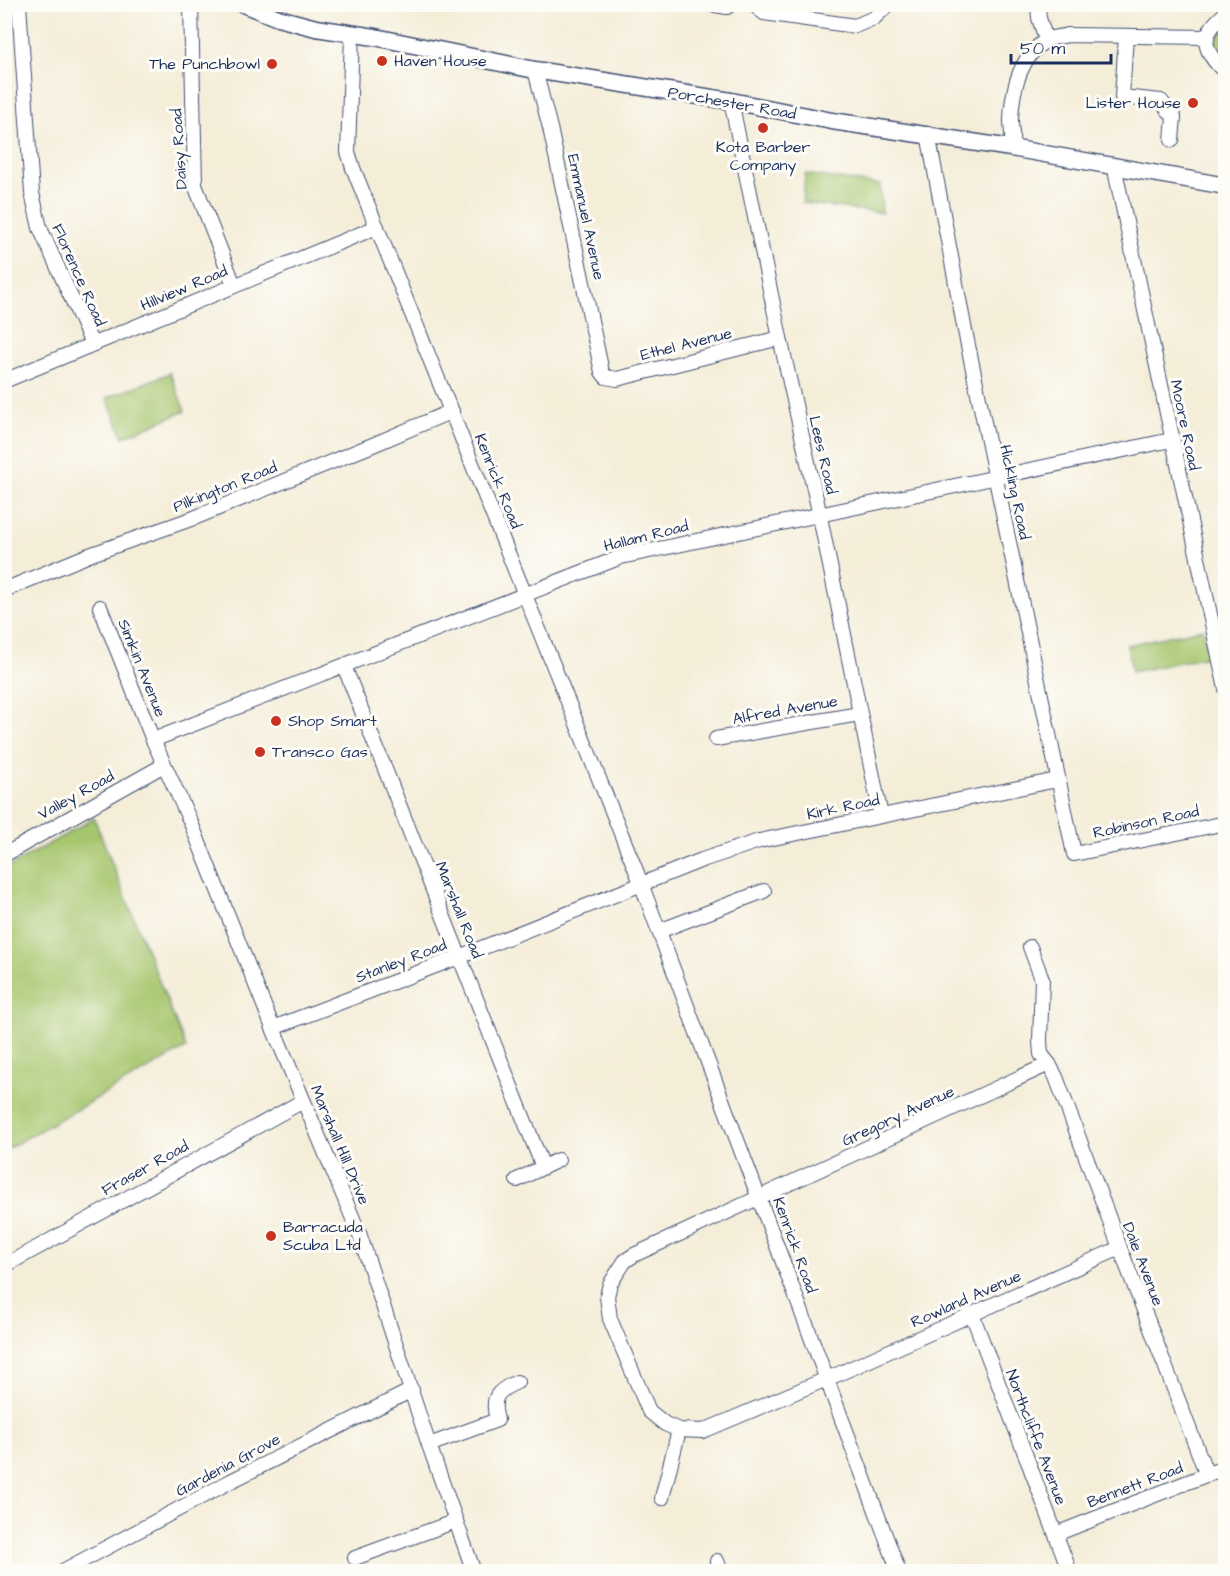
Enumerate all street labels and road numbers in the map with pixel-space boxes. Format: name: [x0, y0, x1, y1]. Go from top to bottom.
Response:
street label: Porchester Road: [666, 81, 798, 125]
street label: Daisy Road: [165, 108, 194, 190]
street label: Emmanuel Avenue: [562, 152, 610, 282]
street label: Florence Road: [47, 220, 111, 330]
street label: Hillview Road: [137, 260, 231, 316]
street label: Ethel Avenue: [638, 322, 734, 366]
street label: Moore Road: [1165, 378, 1205, 472]
street label: Lees Road: [803, 414, 843, 496]
street label: Kenrick Road: [469, 430, 527, 532]
street label: Hickling Road: [993, 443, 1036, 542]
street label: Pilkington Road: [170, 456, 281, 519]
street label: Hallam Road: [601, 515, 691, 557]
street label: Simkin Avenue: [112, 616, 172, 721]
street label: Alfred Avenue: [731, 690, 840, 730]
street label: Valley Road: [34, 765, 118, 826]
street label: Kirk Road: [805, 789, 881, 825]
street label: Robinson Road: [1091, 800, 1201, 844]
street label: Marshall Road: [430, 858, 488, 962]
street label: Stanley Road: [352, 934, 450, 989]
street label: Gregory Avenue: [838, 1080, 959, 1153]
street label: Marshall Hill Drive: [305, 1082, 375, 1208]
street label: Fraser Road: [97, 1135, 193, 1201]
street label: Kenrick Road: [767, 1194, 823, 1296]
street label: Dale Avenue: [1117, 1219, 1169, 1309]
street label: Rowland Avenue: [907, 1265, 1025, 1333]
street label: Northcliffe Avenue: [1000, 1366, 1072, 1508]
street label: Gardenia Grove: [172, 1428, 285, 1502]
street label: Bennett Road: [1084, 1457, 1186, 1513]

